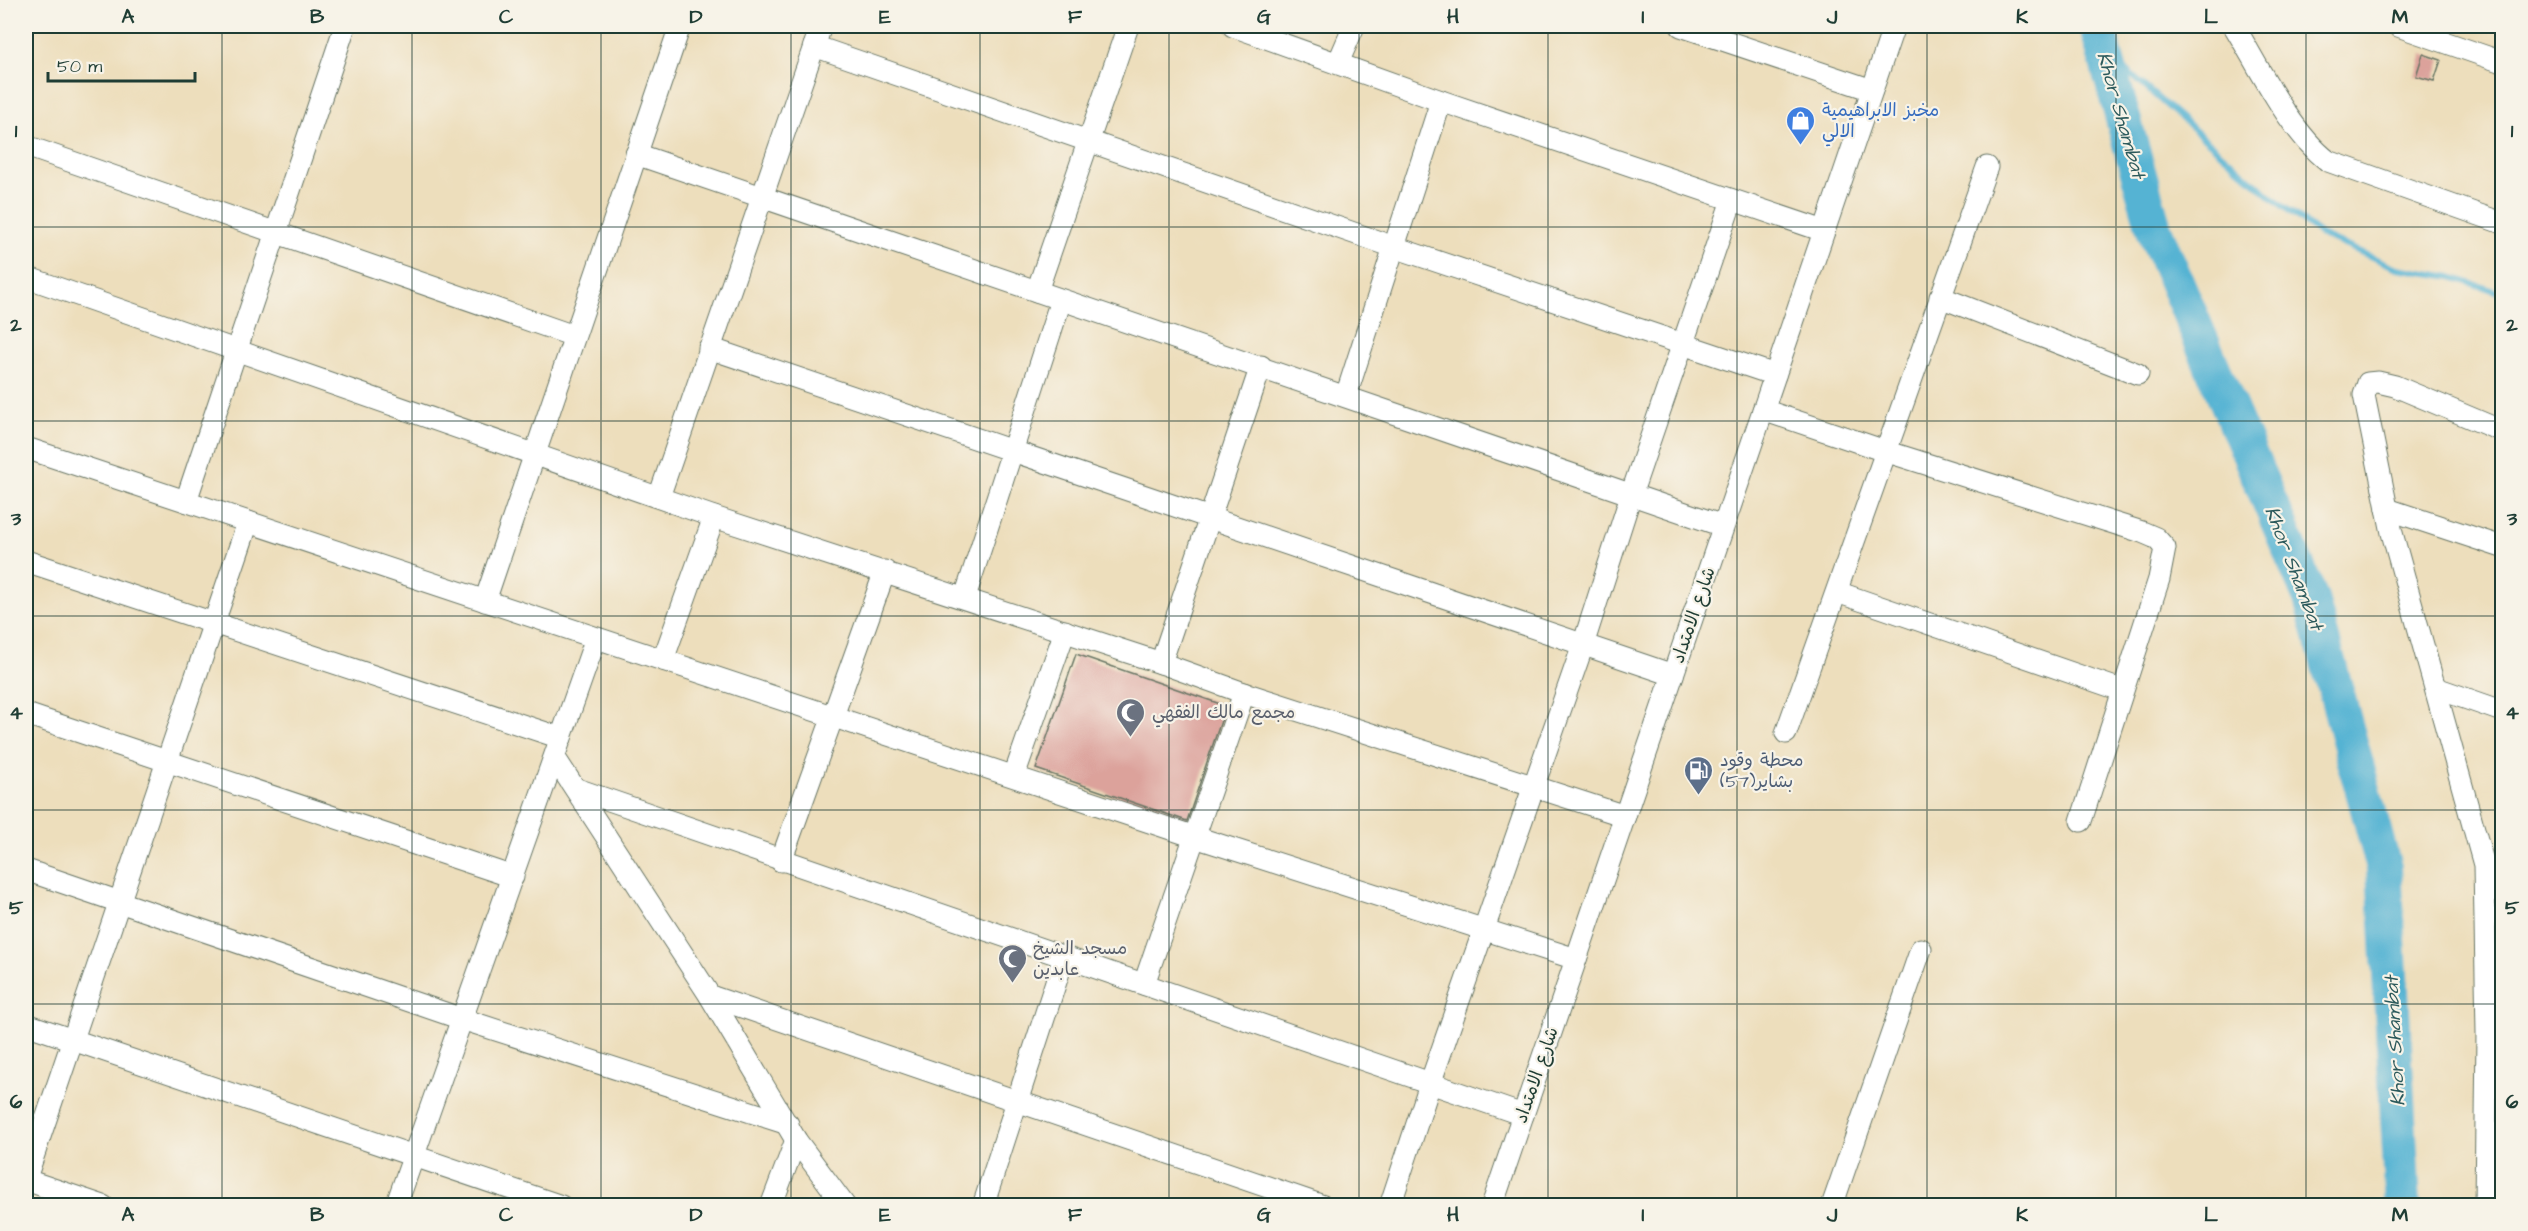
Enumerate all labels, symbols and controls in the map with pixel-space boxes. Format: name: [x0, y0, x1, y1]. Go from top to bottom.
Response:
text: A: [122, 3, 135, 31]
text: B: [310, 3, 325, 31]
text: C: [499, 3, 514, 31]
text: D: [690, 3, 703, 31]
text: E: [879, 3, 891, 31]
text: F: [1068, 3, 1083, 31]
text: G: [1257, 3, 1271, 31]
text: H: [1447, 3, 1459, 31]
text: I: [1641, 3, 1645, 31]
text: J: [1826, 3, 1838, 31]
text: K: [2016, 3, 2029, 31]
text: L: [2204, 3, 2218, 31]
text: M: [2392, 3, 2409, 31]
scale bar: [48, 45, 195, 83]
water label: Khor Shambat: [2090, 49, 2153, 184]
text: 50 m: [57, 54, 102, 79]
place label: مخبز الابراهيمية الالي: [1822, 98, 1939, 147]
shop icon: مخبز الابراهيمية الالي: [1785, 104, 1817, 146]
text: 1: [15, 117, 18, 145]
text: 1: [2511, 117, 2514, 145]
text: 2: [9, 311, 22, 339]
text: 2: [2505, 311, 2518, 339]
water label: Khor Shambat: [2258, 503, 2331, 636]
text: 3: [10, 505, 22, 533]
text: 3: [2506, 505, 2518, 533]
street label: شارع الامتداد: [1665, 564, 1722, 667]
mosque icon: مجمع مالك الفقهي: [1115, 696, 1147, 738]
text: 4: [9, 699, 23, 727]
text: 4: [2505, 699, 2519, 727]
place label: مجمع مالك الفقهي: [1152, 700, 1295, 728]
place label: محطة وقود بشاير(57): [1720, 748, 1803, 794]
fuel station icon: محطة وقود بشاير(57): [1683, 754, 1715, 796]
text: 5: [9, 894, 24, 922]
text: 5: [2505, 894, 2520, 922]
place label: مسجد الشيخ عابدين: [1033, 936, 1127, 982]
mosque icon: مسجد الشيخ عابدين: [996, 942, 1028, 984]
water label: Khor Shambat: [2378, 973, 2412, 1107]
street label: شارع الامتداد: [1508, 1024, 1565, 1127]
text: 6: [10, 1088, 23, 1116]
text: 6: [2506, 1088, 2519, 1116]
text: A: [122, 1201, 135, 1229]
text: B: [310, 1201, 325, 1229]
text: C: [499, 1201, 514, 1229]
text: D: [690, 1201, 703, 1229]
text: E: [879, 1201, 891, 1229]
text: F: [1068, 1201, 1083, 1229]
text: G: [1257, 1201, 1271, 1229]
text: H: [1447, 1201, 1459, 1229]
text: I: [1641, 1201, 1645, 1229]
text: J: [1826, 1201, 1838, 1229]
text: K: [2016, 1201, 2029, 1229]
text: L: [2204, 1201, 2218, 1229]
text: M: [2392, 1201, 2409, 1229]

